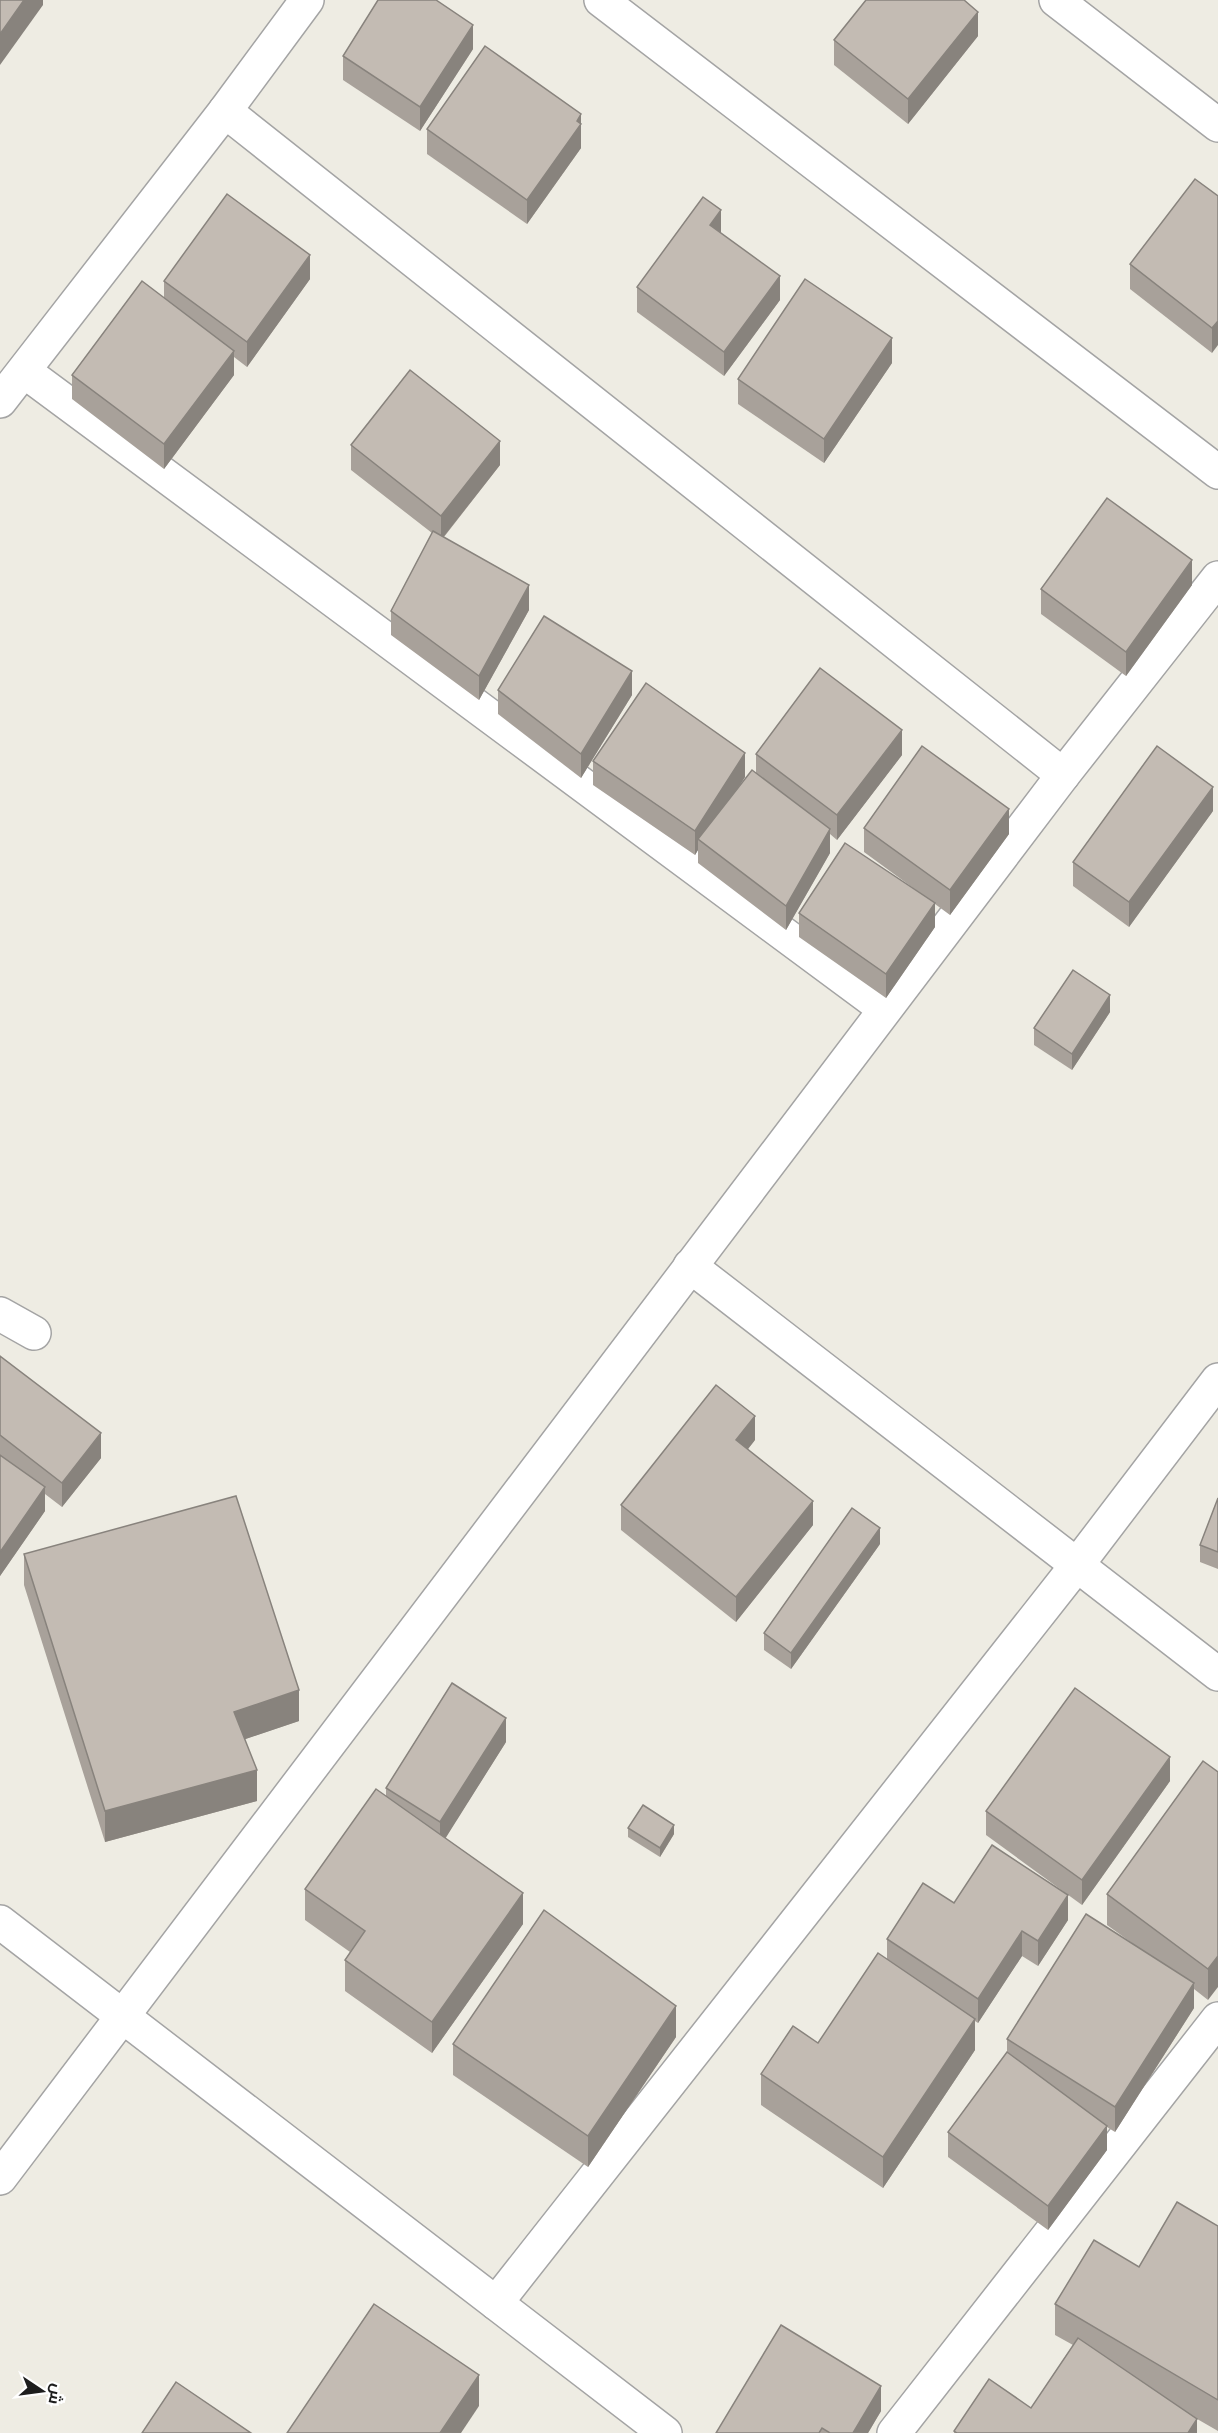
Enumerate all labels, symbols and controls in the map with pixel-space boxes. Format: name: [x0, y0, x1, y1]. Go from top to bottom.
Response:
north arrow: [12, 2361, 72, 2421]
text: ش: [43, 2382, 67, 2406]

